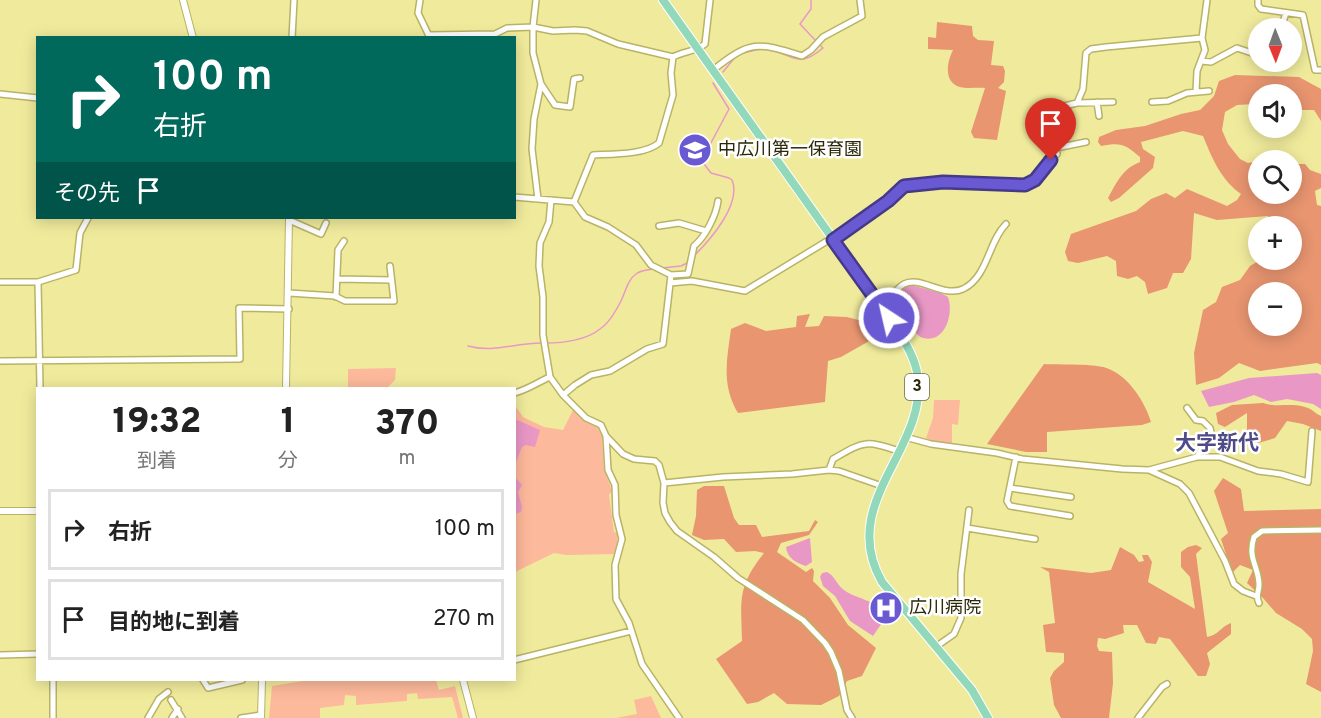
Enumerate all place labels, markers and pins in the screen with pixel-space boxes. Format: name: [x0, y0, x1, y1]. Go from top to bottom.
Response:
pin: [1025, 98, 1076, 160]
school or university icon: 中広川第一保育園: [677, 132, 713, 168]
place label: 中広川第一保育園: [718, 139, 862, 162]
hospital icon: 広川病院: [868, 590, 904, 626]
place label: 広川病院: [909, 597, 981, 620]

